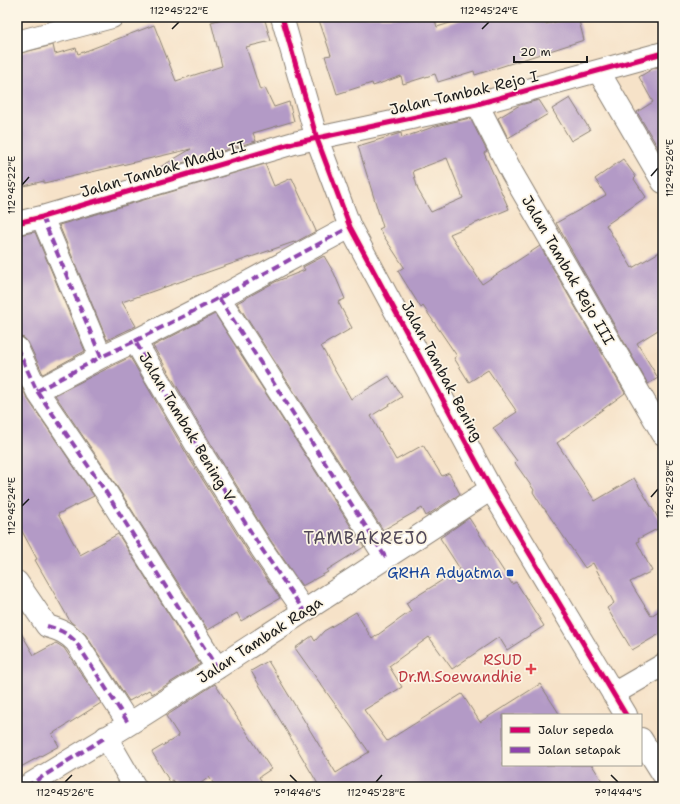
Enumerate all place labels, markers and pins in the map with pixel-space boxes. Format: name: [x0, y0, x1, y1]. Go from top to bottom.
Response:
place label: GRHA Adyatma: [387, 563, 503, 583]
marker: GRHA Adyatma: [505, 568, 515, 578]
place label: RSUD Dr.M.Soewandhie: [398, 650, 522, 687]
marker: RSUD Dr.M.Soewandhie: [525, 663, 537, 675]

